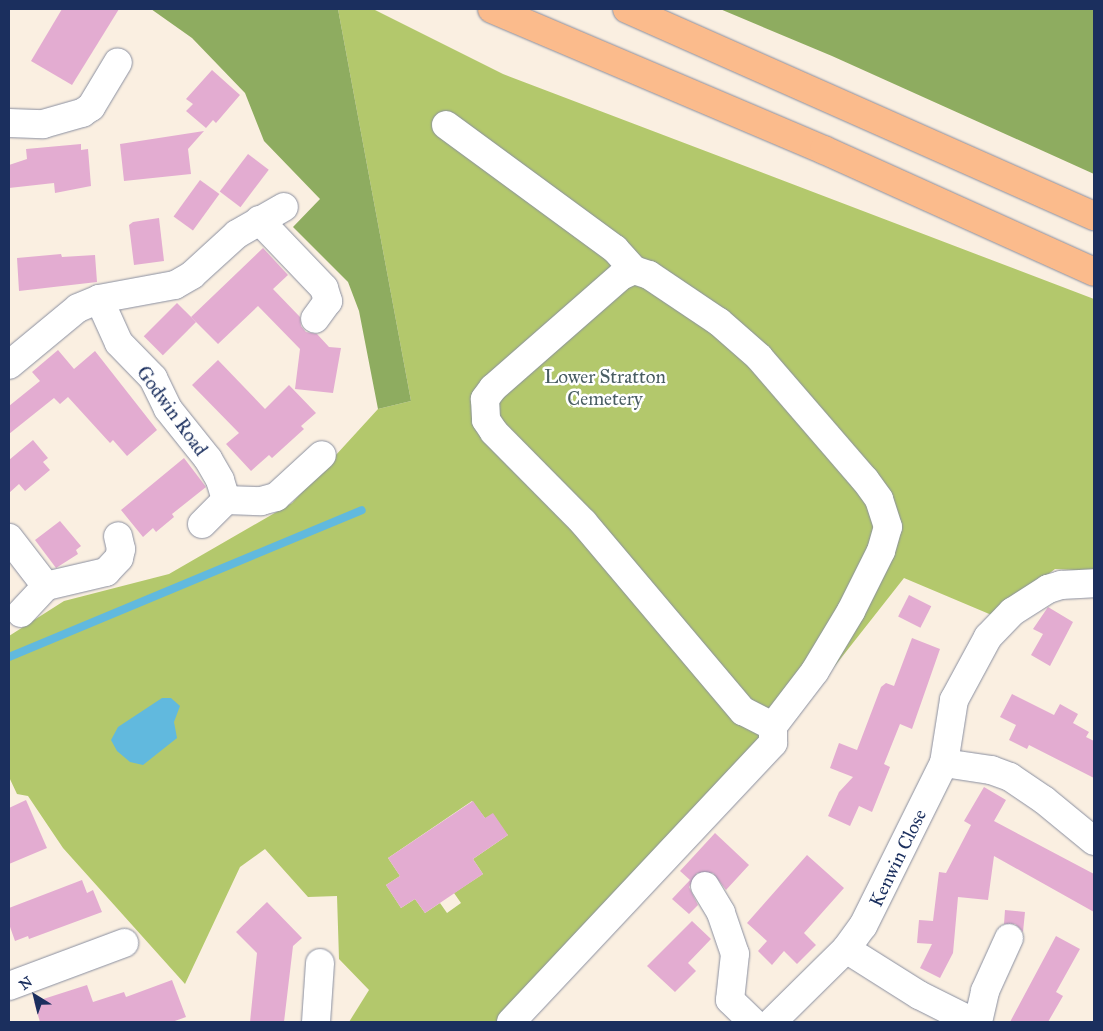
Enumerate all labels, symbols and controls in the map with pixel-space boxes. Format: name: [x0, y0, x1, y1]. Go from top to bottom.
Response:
street label: Godwin Road: [132, 362, 212, 460]
park label: Lower Stratton Cemetery: [544, 366, 666, 410]
street label: Kenwin Close: [865, 805, 931, 911]
north arrow: [10, 971, 60, 1021]
text: N: [16, 973, 36, 994]

